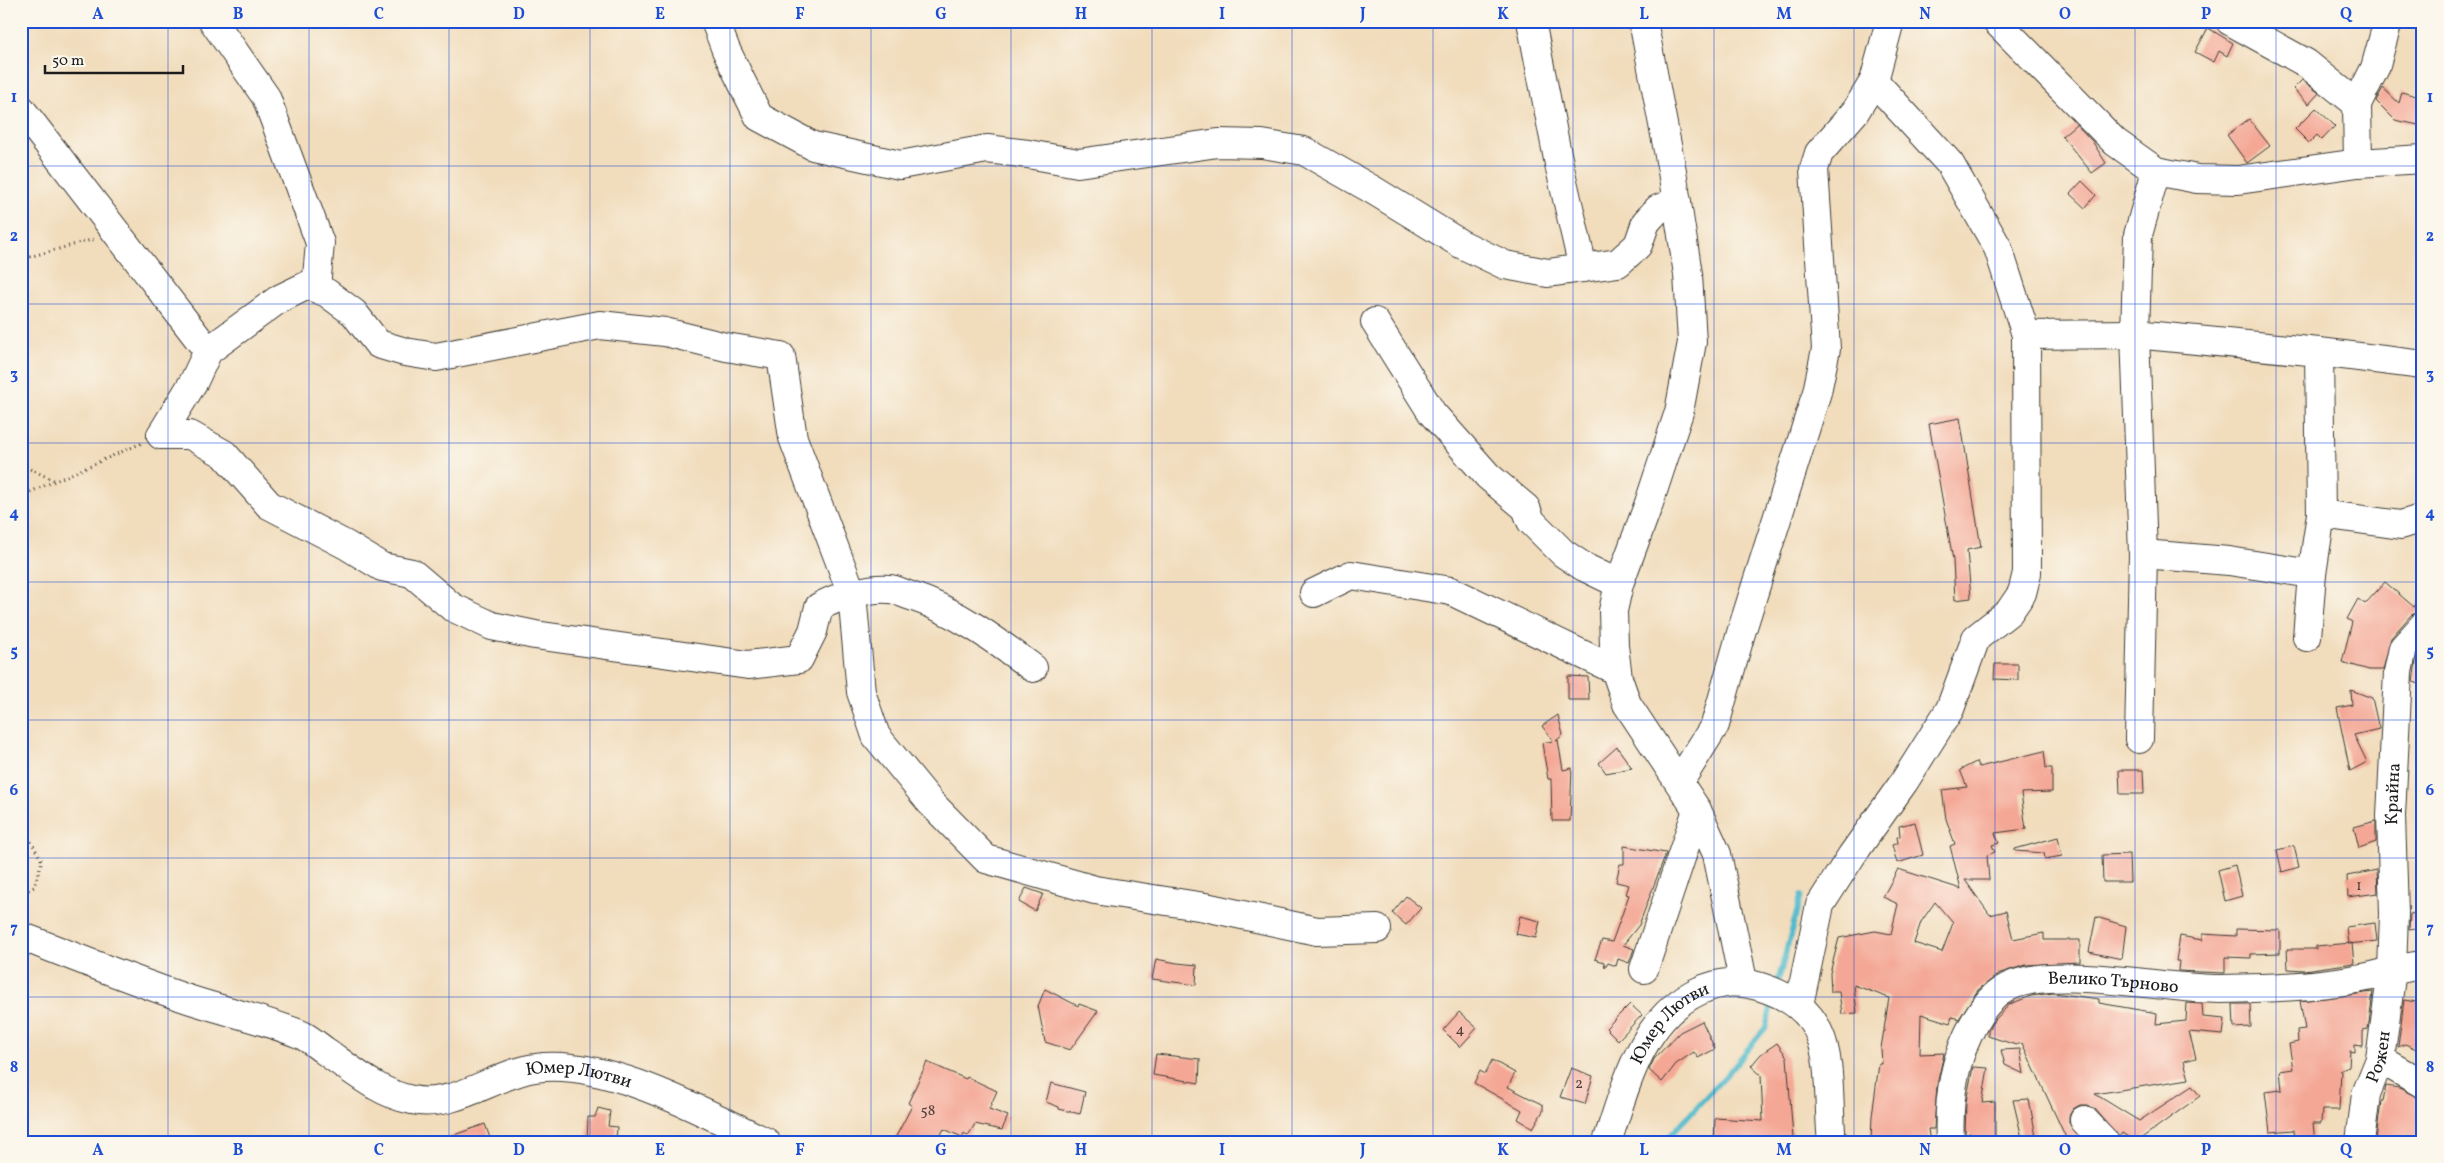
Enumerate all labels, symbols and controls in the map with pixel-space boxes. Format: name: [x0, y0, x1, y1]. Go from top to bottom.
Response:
text: A: [92, 4, 104, 26]
text: B: [233, 4, 244, 26]
text: C: [374, 4, 384, 26]
text: D: [513, 4, 525, 26]
text: E: [655, 4, 665, 26]
text: F: [795, 4, 805, 26]
text: G: [935, 4, 947, 26]
text: H: [1075, 4, 1087, 26]
text: I: [1219, 4, 1225, 26]
text: J: [1359, 4, 1366, 26]
text: K: [1497, 4, 1509, 26]
text: L: [1639, 4, 1649, 26]
text: M: [1776, 4, 1792, 26]
text: N: [1919, 4, 1931, 26]
text: O: [2059, 4, 2071, 26]
text: P: [2201, 4, 2211, 26]
text: Q: [2340, 4, 2353, 26]
scale bar: [45, 42, 182, 74]
text: 50 m: [52, 51, 84, 72]
text: 1: [11, 87, 17, 109]
text: 1: [2427, 87, 2433, 109]
text: 2: [10, 226, 18, 248]
text: 2: [2426, 226, 2434, 248]
text: 3: [10, 364, 18, 386]
text: 3: [2426, 364, 2434, 386]
text: 4: [9, 503, 19, 525]
text: 4: [2425, 503, 2435, 525]
text: 5: [10, 641, 18, 663]
text: 5: [2426, 641, 2434, 663]
street label: Крайна: [2380, 762, 2408, 825]
text: 6: [10, 780, 19, 802]
text: 6: [2426, 780, 2435, 802]
house number: 1: [2356, 876, 2362, 897]
text: 7: [10, 918, 18, 940]
text: 7: [2426, 918, 2434, 940]
street label: Велико Търново: [2047, 966, 2180, 1001]
street label: Юмер Лютви: [1625, 977, 1713, 1069]
house number: 4: [1456, 1020, 1465, 1041]
street label: Рожен: [2361, 1029, 2398, 1087]
street label: Юмер Лютви: [524, 1056, 635, 1095]
text: 8: [10, 1057, 18, 1079]
text: 8: [2426, 1057, 2434, 1079]
house number: 2: [1575, 1074, 1583, 1095]
house number: 58: [921, 1101, 935, 1122]
text: A: [92, 1140, 104, 1162]
text: B: [233, 1140, 244, 1162]
text: C: [374, 1140, 384, 1162]
text: D: [513, 1140, 525, 1162]
text: E: [655, 1140, 665, 1162]
text: F: [795, 1140, 805, 1162]
text: G: [935, 1140, 947, 1162]
text: H: [1075, 1140, 1087, 1162]
text: I: [1219, 1140, 1225, 1162]
text: J: [1359, 1140, 1366, 1162]
text: K: [1497, 1140, 1509, 1162]
text: L: [1639, 1140, 1649, 1162]
text: M: [1776, 1140, 1792, 1162]
text: N: [1919, 1140, 1931, 1162]
text: O: [2059, 1140, 2071, 1162]
text: P: [2201, 1140, 2211, 1162]
text: Q: [2340, 1140, 2353, 1162]

